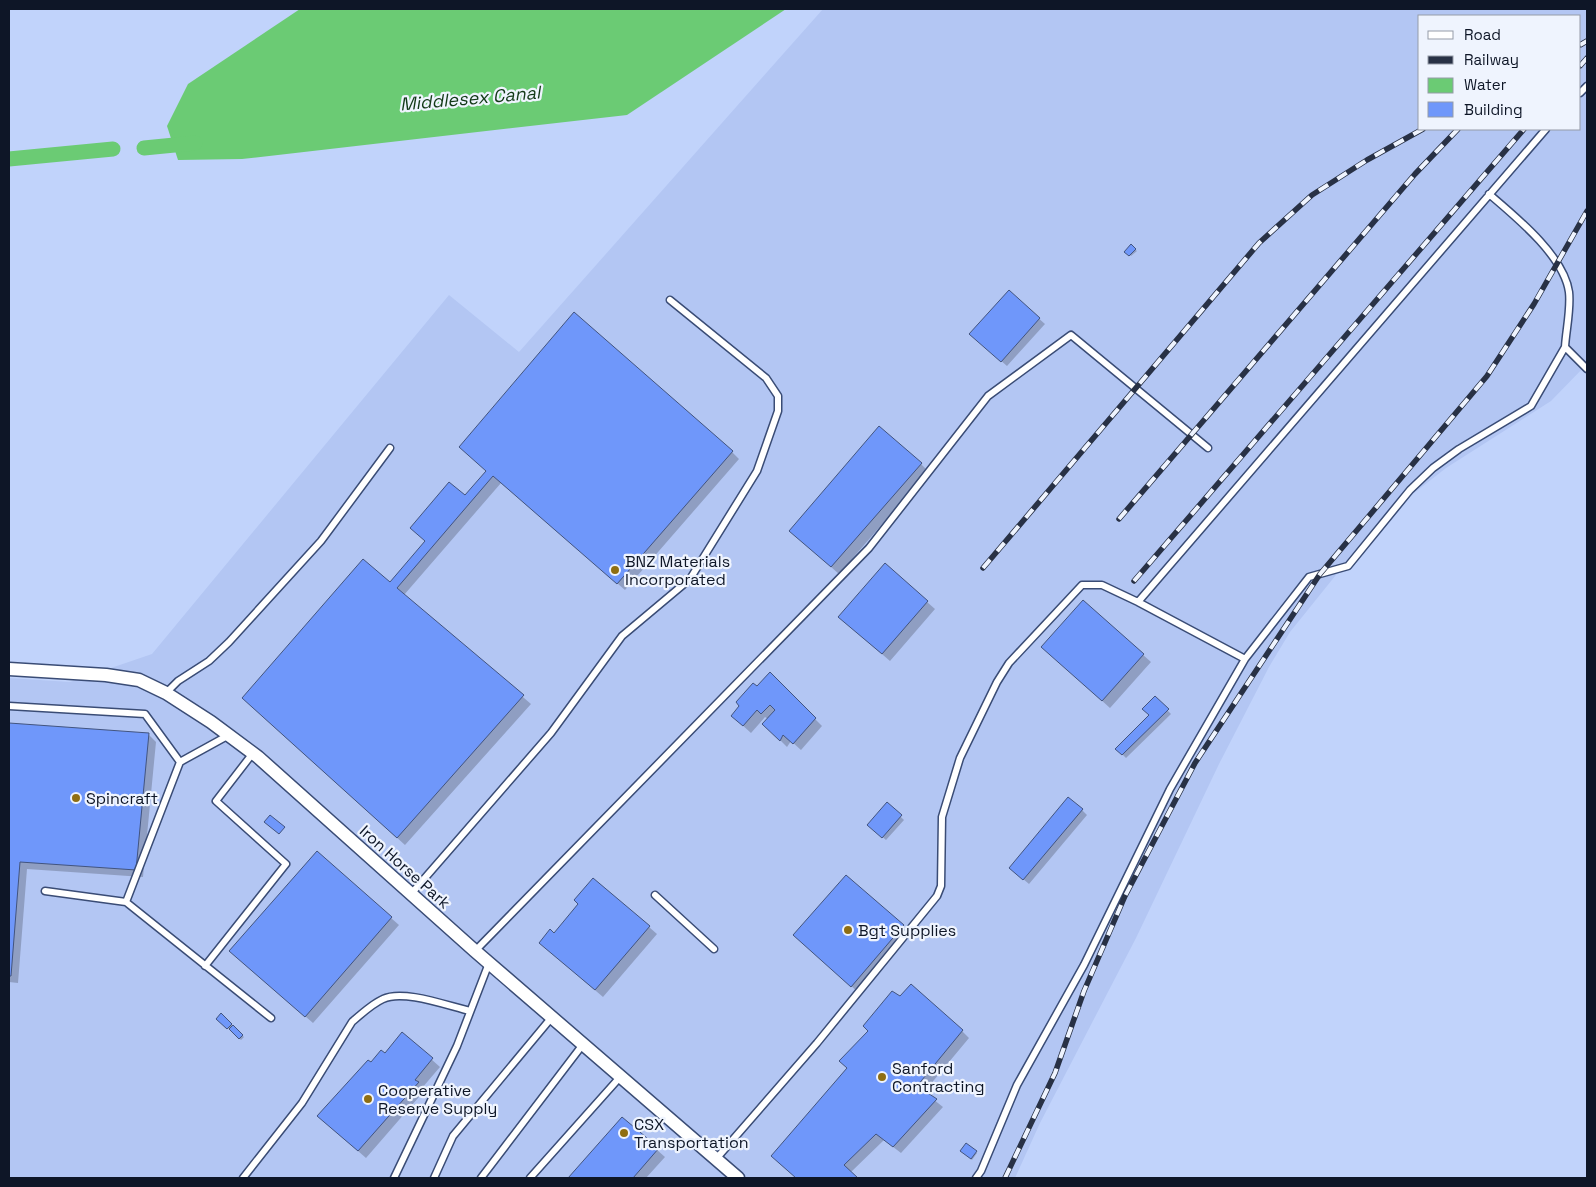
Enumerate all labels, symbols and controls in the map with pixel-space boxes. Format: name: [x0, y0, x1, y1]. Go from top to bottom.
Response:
legend: [1418, 15, 1581, 130]
text: Road: [1464, 25, 1501, 44]
text: Railway: [1464, 50, 1519, 69]
text: Water: [1464, 75, 1507, 94]
water label: Middlesex Canal: [399, 80, 544, 116]
text: Building: [1464, 100, 1523, 119]
place label: BNZ Materials Incorporated: [625, 551, 730, 590]
marker: BNZ Materials Incorporated: [609, 564, 621, 576]
place label: Spincraft: [86, 788, 158, 809]
marker: Spincraft: [70, 792, 82, 804]
street label: Iron Horse Park: [355, 821, 455, 914]
place label: Bgt Supplies: [858, 920, 956, 941]
marker: Bgt Supplies: [842, 924, 854, 936]
place label: Sanford Contracting: [892, 1058, 984, 1097]
marker: Sanford Contracting: [876, 1071, 888, 1083]
place label: Cooperative Reserve Supply: [378, 1080, 497, 1119]
marker: Cooperative Reserve Supply: [362, 1093, 374, 1105]
place label: CSX Transportation: [634, 1114, 749, 1153]
marker: CSX Transportation: [618, 1127, 630, 1139]

